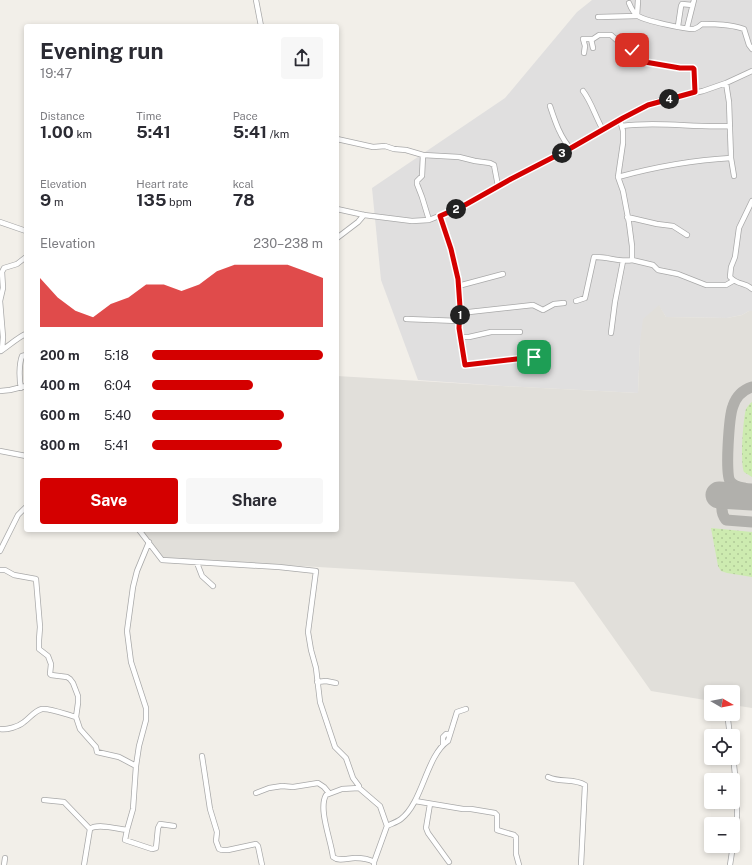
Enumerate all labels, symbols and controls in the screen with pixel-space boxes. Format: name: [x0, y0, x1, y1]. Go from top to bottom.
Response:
pin: [615, 33, 649, 67]
button: share: [281, 37, 323, 79]
text: Evening run: [40, 38, 164, 64]
icon: check: [621, 39, 643, 61]
text: 19:47: [40, 66, 72, 81]
pin: 4: [659, 89, 679, 109]
text: 4: [665, 93, 673, 105]
text: Distance: [40, 110, 85, 122]
text: Time: [136, 110, 161, 122]
text: Pace: [233, 110, 258, 122]
text: 1.00: [40, 122, 74, 142]
text: 5:41: [136, 122, 171, 142]
text: 5:41: [233, 122, 267, 142]
text: km: [74, 128, 92, 140]
text: /km: [267, 128, 289, 140]
pin: 3: [552, 143, 572, 163]
text: 3: [558, 147, 566, 159]
text: Elevation: [40, 178, 87, 190]
text: Heart rate: [136, 178, 188, 190]
text: kcal: [233, 178, 254, 190]
text: 9: [40, 190, 51, 210]
text: 135: [136, 190, 166, 210]
text: 78: [233, 190, 255, 210]
text: m: [51, 196, 63, 208]
text: bpm: [166, 196, 192, 208]
pin: 2: [446, 199, 466, 219]
text: 2: [453, 203, 460, 215]
text: Elevation: [40, 236, 95, 251]
text: 230–238 m: [253, 236, 323, 251]
pin: 1: [450, 305, 470, 325]
text: 1: [458, 309, 462, 321]
pin: [517, 340, 551, 374]
icon: arrive: [523, 346, 545, 368]
text: 200 m: [40, 348, 80, 363]
text: 5:18: [104, 348, 129, 363]
text: 400 m: [40, 378, 80, 393]
text: 6:04: [104, 378, 131, 393]
text: 600 m: [40, 408, 80, 423]
text: 5:40: [104, 408, 131, 423]
text: 800 m: [40, 438, 80, 453]
text: 5:41: [104, 438, 129, 453]
button: Save: [40, 478, 178, 524]
button: Share: [186, 478, 323, 524]
north arrow: [704, 685, 740, 721]
map controls: [704, 685, 740, 853]
button: locate: [704, 729, 740, 765]
button: +: [704, 773, 740, 809]
button: −: [704, 817, 740, 853]

